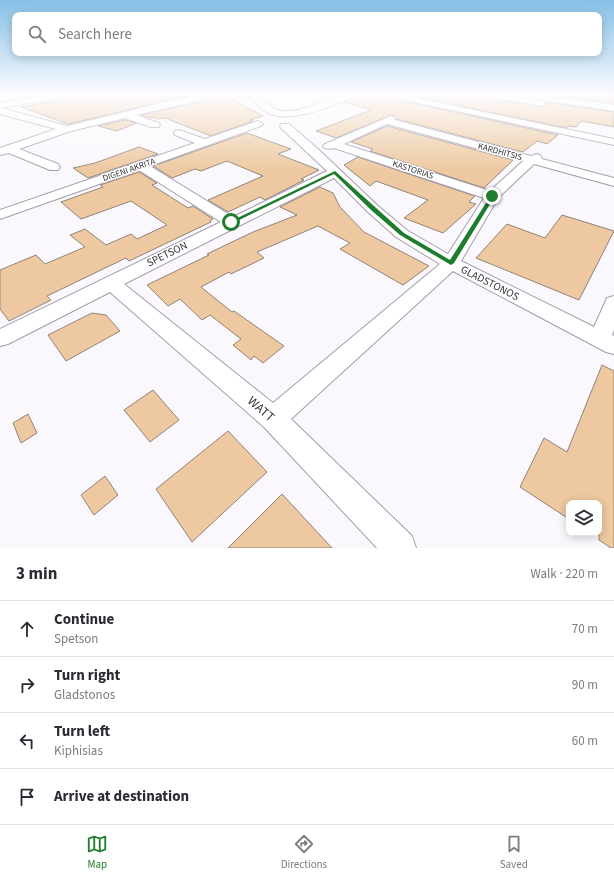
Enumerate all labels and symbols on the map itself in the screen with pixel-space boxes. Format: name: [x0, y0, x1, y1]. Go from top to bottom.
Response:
street label: KARDHITSIS: [476, 140, 524, 164]
street label: DIGENI AKRITA: [101, 155, 157, 185]
street label: KASTORIAS: [391, 157, 435, 183]
route end: [483, 187, 501, 205]
route start: [222, 213, 240, 231]
street label: SPETSON: [144, 238, 190, 270]
street label: GLADSTONOS: [458, 262, 522, 304]
street label: WATT: [244, 392, 278, 426]

